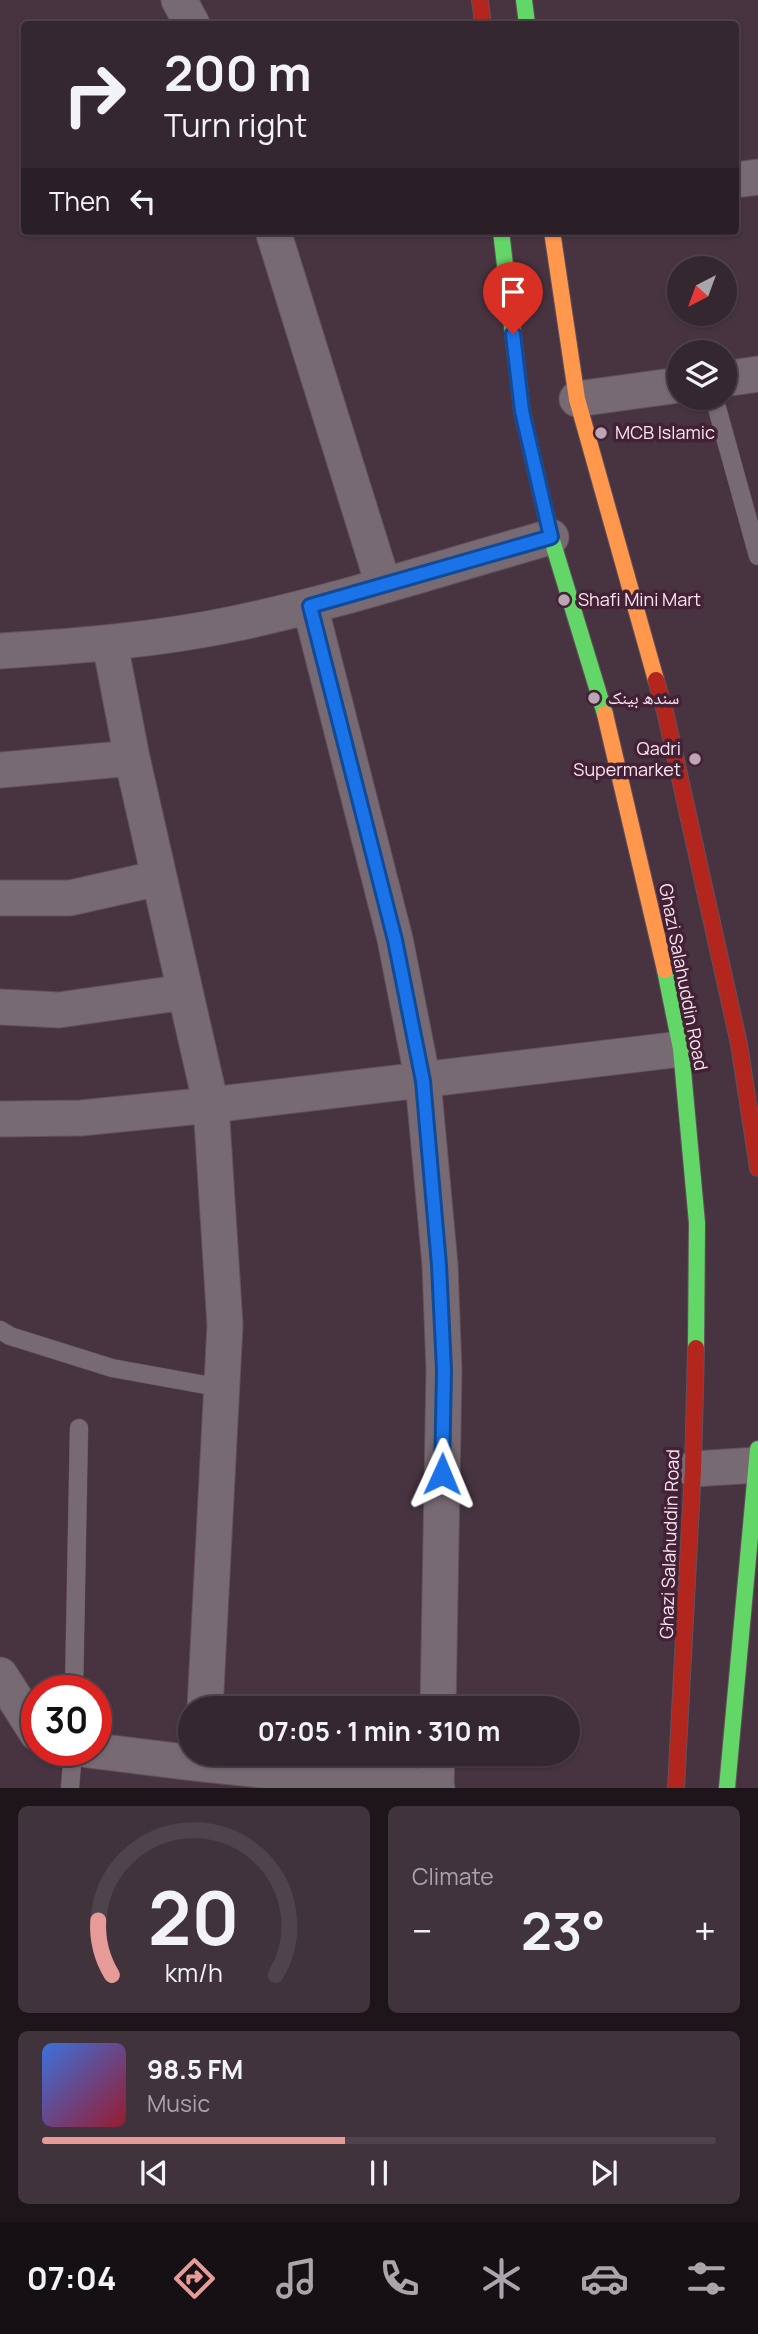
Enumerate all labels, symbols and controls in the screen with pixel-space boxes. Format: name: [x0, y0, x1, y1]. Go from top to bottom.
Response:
text: 200 m: [164, 39, 312, 106]
icon: right: [49, 49, 140, 140]
text: Turn right: [164, 103, 307, 147]
icon: left: [124, 182, 162, 220]
text: Then: [49, 183, 110, 219]
north arrow: [667, 256, 737, 326]
map controls: [667, 256, 737, 410]
pin: [483, 262, 543, 334]
icon: arrive: [494, 273, 532, 311]
button: layers: [667, 340, 737, 410]
place label: MCB Islamic: [615, 420, 715, 444]
marker: MCB Islamic: [593, 425, 609, 441]
place label: Shafi Mini Mart: [578, 587, 701, 611]
marker: Shafi Mini Mart: [556, 592, 572, 608]
place label: سندھ بینک: [608, 685, 679, 709]
marker: سندھ بینک: [586, 690, 602, 706]
place label: Qadri Supermarket: [573, 736, 681, 781]
marker: Qadri Supermarket: [687, 751, 703, 767]
street label: Ghazi Salahuddin Road: [654, 881, 714, 1072]
position arrow: [405, 1437, 479, 1511]
street label: Ghazi Salahuddin Road: [654, 1449, 684, 1639]
speed limit sign: 30: [21, 1675, 112, 1766]
text: 07:05 · 1 min · 310 m: [258, 1713, 500, 1749]
text: Climate: [412, 1860, 494, 1892]
text: 20: [148, 1868, 240, 1968]
text: 23°: [521, 1895, 606, 1966]
text: −: [412, 1904, 433, 1956]
text: +: [694, 1904, 716, 1956]
text: km/h: [165, 1955, 223, 1990]
text: 98.5 FM: [147, 2051, 243, 2087]
text: Music: [147, 2087, 210, 2119]
icon: previous: [135, 2154, 173, 2192]
icon: pause: [360, 2154, 398, 2192]
icon: next: [585, 2154, 623, 2192]
icon: directions: [170, 2254, 219, 2303]
icon: music: [272, 2254, 321, 2303]
icon: phone: [375, 2254, 424, 2303]
icon: climate: [477, 2254, 526, 2303]
icon: car: [580, 2254, 629, 2303]
icon: filters: [682, 2254, 731, 2303]
text: 07:04: [27, 2256, 116, 2300]

